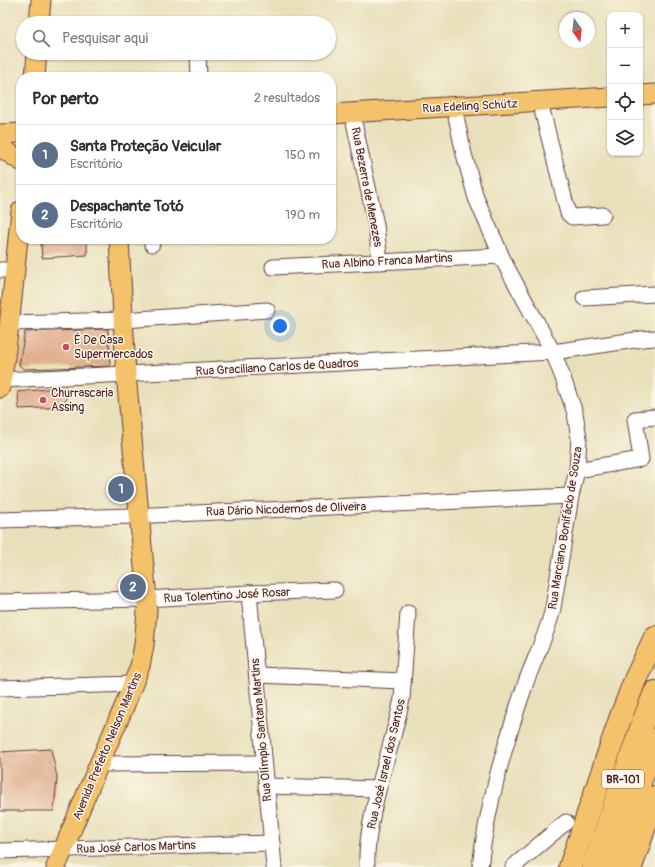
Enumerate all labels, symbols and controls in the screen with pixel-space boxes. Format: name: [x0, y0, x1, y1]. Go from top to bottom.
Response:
north arrow: [559, 12, 595, 48]
map controls: [607, 12, 643, 156]
button: +: [607, 12, 643, 48]
search box: [16, 16, 336, 60]
icon: search: [30, 27, 52, 49]
text: Pesquisar aqui: [62, 29, 148, 48]
button: −: [607, 48, 643, 84]
button: locate: [607, 84, 643, 120]
text: Por perto: [32, 88, 99, 109]
text: 2 resultados: [254, 90, 320, 106]
street label: Rua Edeling Schütz: [422, 97, 518, 116]
button: layers: [607, 120, 643, 156]
street label: Rua Bezerra de Menezes: [348, 126, 386, 249]
text: Santa Proteção Veicular: [70, 137, 221, 156]
text: 1: [42, 147, 48, 163]
text: 150 m: [285, 147, 320, 163]
text: Escritório: [70, 156, 122, 172]
text: Despachante Totó: [70, 197, 184, 216]
text: 2: [41, 207, 49, 223]
text: 190 m: [285, 207, 320, 223]
text: Escritório: [70, 216, 122, 232]
street label: Rua Albino Franca Martins: [321, 251, 453, 272]
your location: [270, 316, 290, 336]
place label: É De Casa Supermercados: [74, 332, 154, 362]
marker: É De Casa Supermercados: [61, 342, 71, 352]
street label: Rua Graciliano Carlos de Quadros: [195, 356, 360, 379]
place label: Churrascaria Assing: [51, 386, 114, 415]
marker: Churrascaria Assing: [38, 395, 48, 405]
street label: Rua Marciano Bonifácio de Souza: [545, 445, 586, 611]
pin: 1: [108, 474, 134, 504]
street label: Rua Dário Nicodemos de Oliveira: [206, 499, 367, 520]
pin: 2: [120, 572, 146, 602]
street label: Rua Tolentino José Rosar: [163, 585, 292, 606]
street label: Rua Olímpio Santana Martins: [248, 657, 275, 802]
street label: Avenida Prefeito Nelson Martins: [70, 670, 146, 822]
street label: Rua José Israel dos Santos: [364, 697, 409, 831]
road number: BR-101: [602, 770, 644, 788]
street label: Rua José Carlos Martins: [76, 838, 197, 857]

